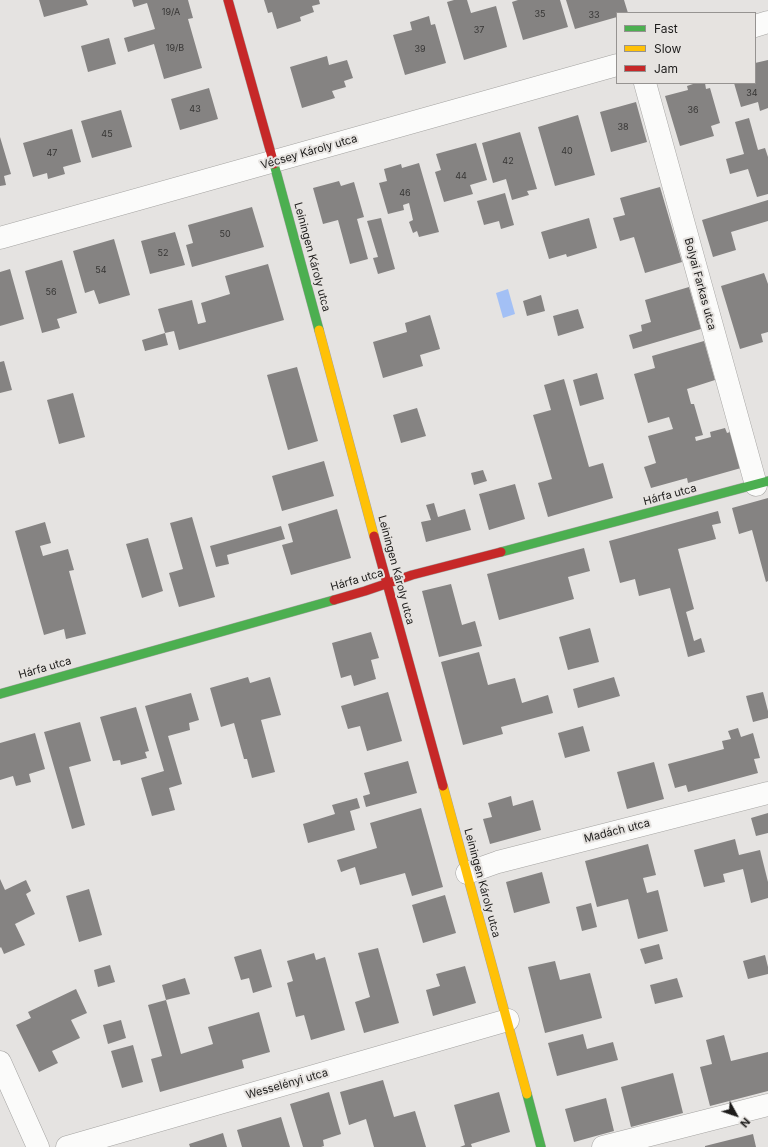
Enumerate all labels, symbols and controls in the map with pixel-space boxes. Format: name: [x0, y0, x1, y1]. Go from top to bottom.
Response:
house number: 19/A: [162, 7, 180, 17]
house number: 35: [534, 9, 546, 19]
house number: 33: [588, 10, 600, 20]
legend: [616, 12, 756, 84]
text: Fast: [654, 21, 678, 36]
house number: 37: [474, 25, 484, 35]
text: Slow: [654, 41, 681, 56]
house number: 19/B: [166, 43, 184, 53]
house number: 39: [414, 44, 426, 54]
text: Jam: [654, 61, 678, 76]
house number: 34: [746, 88, 758, 98]
house number: 43: [189, 104, 201, 114]
house number: 36: [687, 105, 699, 115]
house number: 38: [617, 122, 629, 132]
house number: 45: [101, 129, 113, 139]
street label: Vécsey Károly utca: [259, 132, 359, 172]
house number: 40: [561, 146, 573, 156]
house number: 47: [47, 148, 57, 158]
house number: 42: [502, 156, 514, 166]
house number: 44: [455, 171, 467, 181]
house number: 46: [399, 188, 411, 198]
street label: Leiningen Károly utca: [291, 201, 333, 313]
house number: 50: [219, 229, 231, 239]
street label: Bolyai Farkas utca: [681, 236, 719, 332]
house number: 52: [158, 248, 168, 258]
house number: 54: [95, 265, 107, 275]
house number: 56: [45, 287, 57, 297]
street label: Hárfa utca: [642, 482, 698, 508]
street label: Leiningen Károly utca: [375, 514, 417, 626]
street label: Hárfa utca: [329, 566, 385, 594]
street label: Hárfa utca: [17, 654, 73, 682]
street label: Madách utca: [583, 816, 651, 846]
street label: Leiningen Károly utca: [461, 827, 503, 939]
street label: Wesselényi utca: [245, 1066, 329, 1102]
north arrow: [716, 1095, 756, 1135]
text: N: [737, 1115, 753, 1130]

